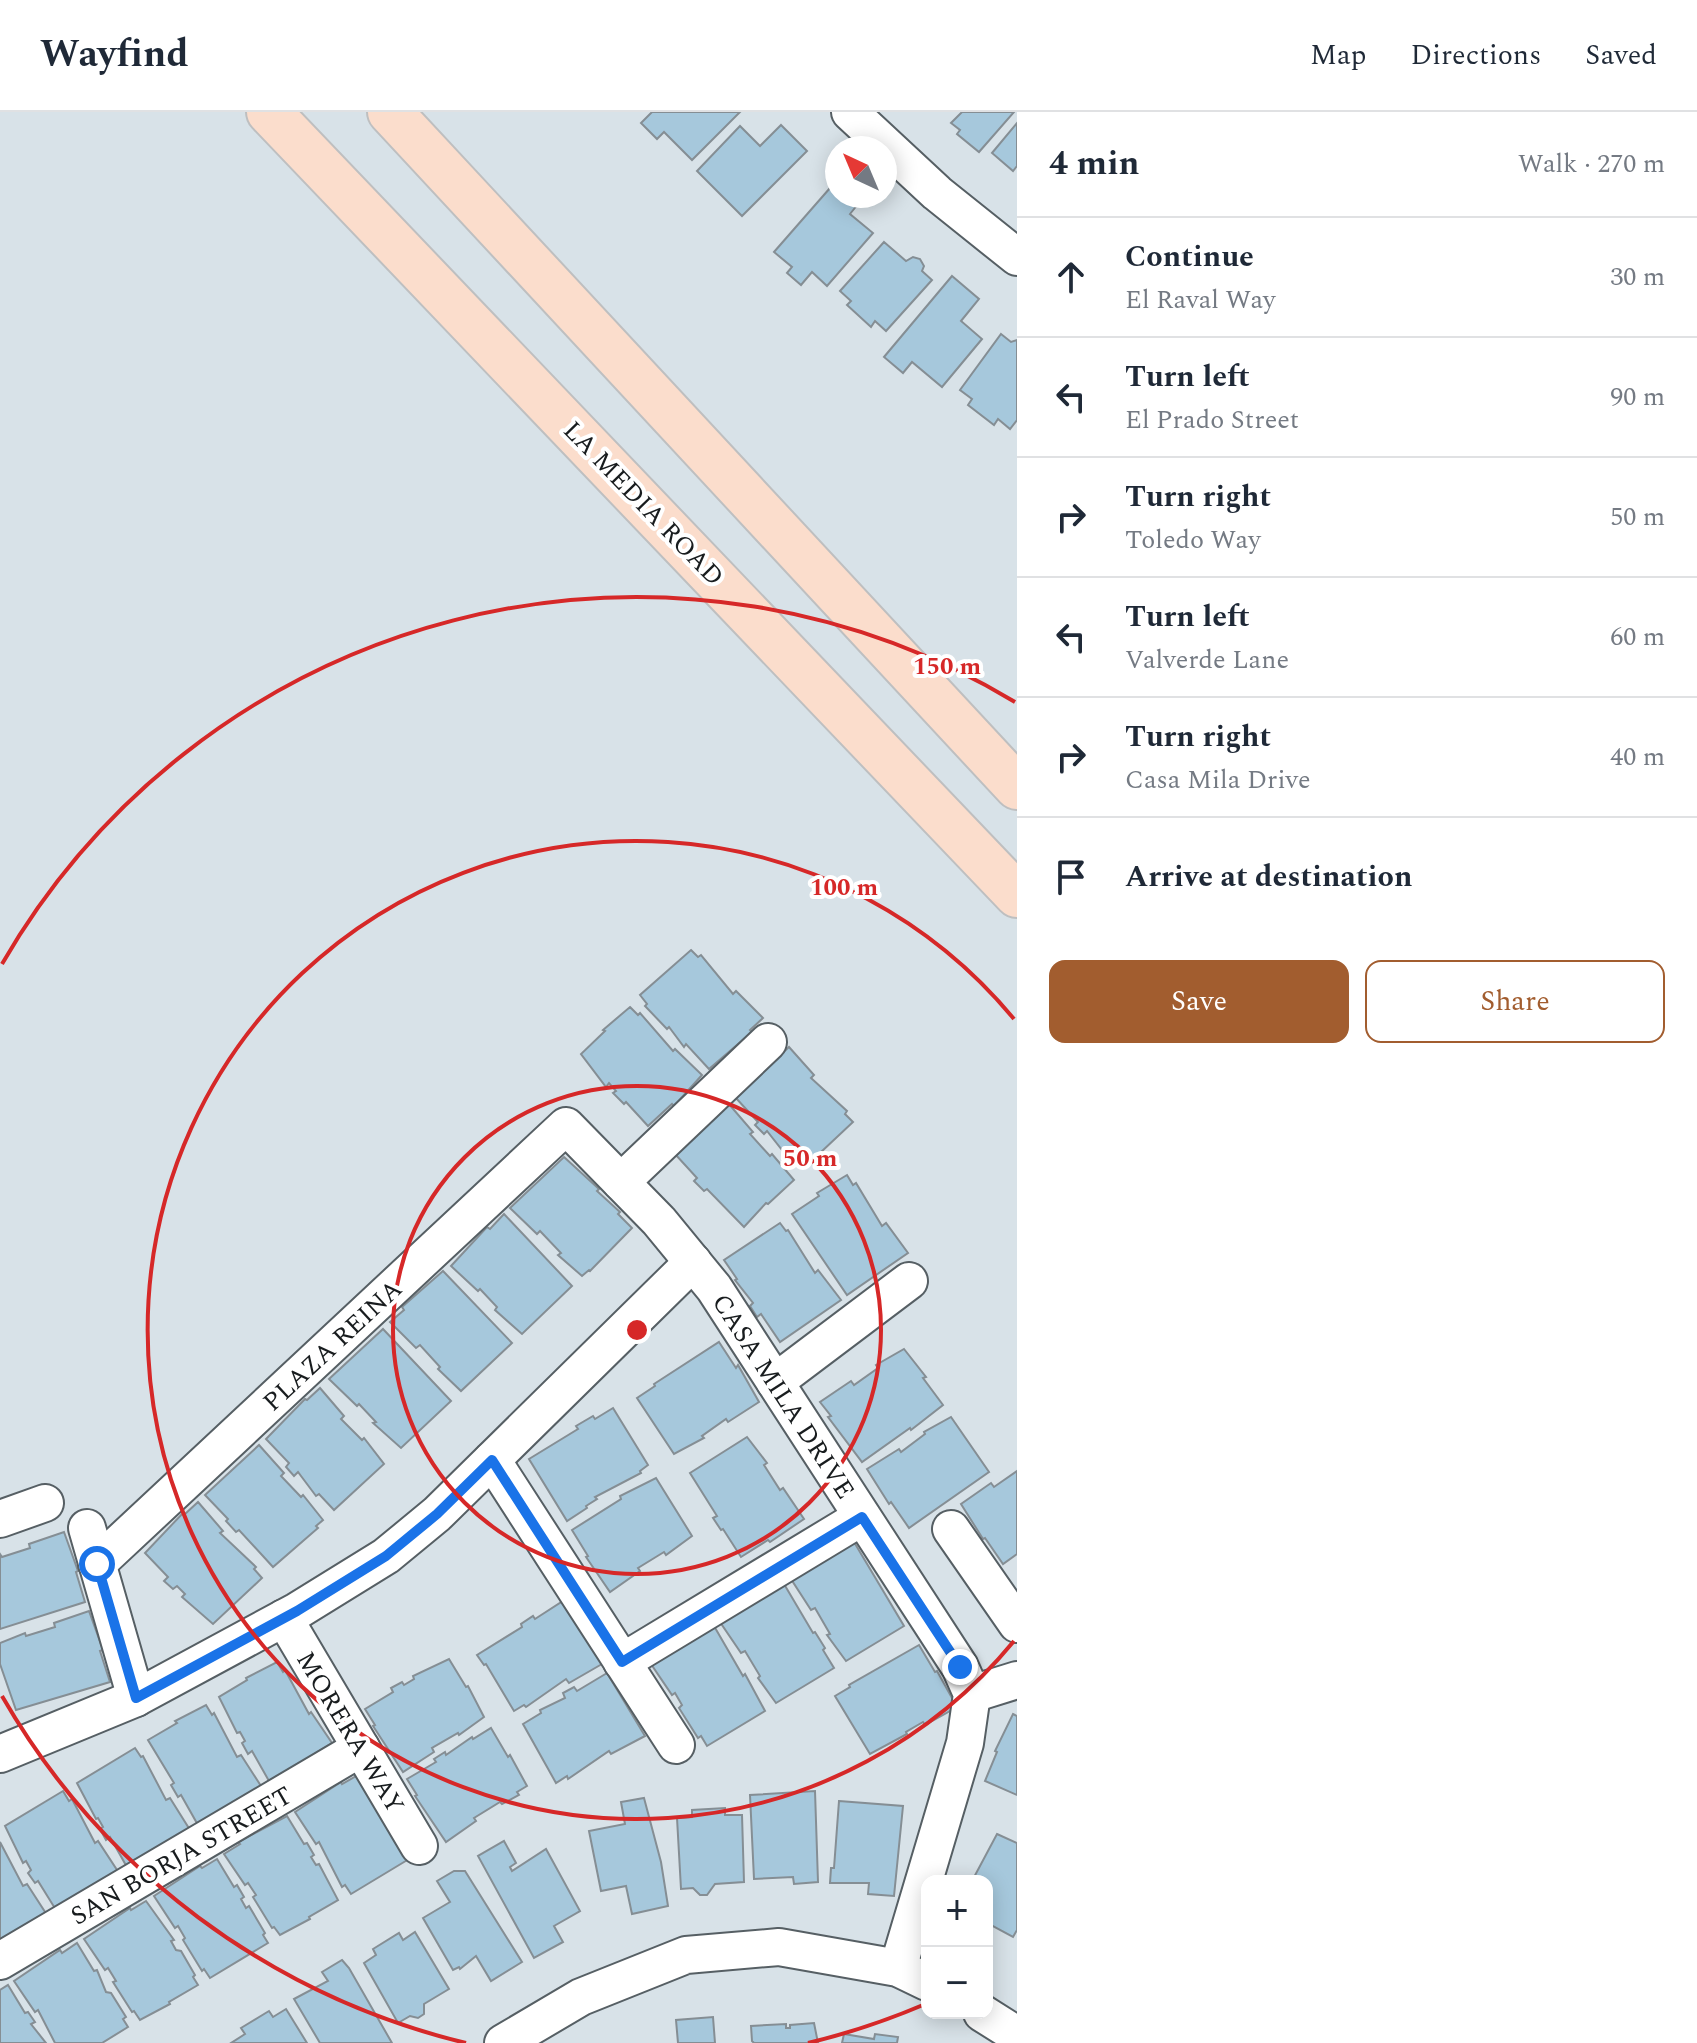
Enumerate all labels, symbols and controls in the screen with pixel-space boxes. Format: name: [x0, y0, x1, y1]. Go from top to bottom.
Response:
text: Wayfind: [40, 26, 189, 84]
text: Map: [1310, 34, 1367, 77]
text: Directions: [1411, 34, 1541, 77]
text: Saved: [1585, 34, 1657, 77]
north arrow: [825, 136, 897, 208]
text: 4 min: [1049, 138, 1139, 190]
text: Walk · 270 m: [1518, 144, 1665, 184]
text: Continue: [1125, 234, 1254, 280]
icon: ahead: [1049, 255, 1093, 299]
text: 30 m: [1610, 257, 1665, 297]
text: El Raval Way: [1125, 280, 1276, 320]
text: Turn left: [1125, 354, 1250, 400]
icon: left: [1049, 375, 1093, 419]
text: 90 m: [1610, 377, 1665, 417]
text: El Prado Street: [1125, 400, 1299, 440]
street label: LA MEDIA ROAD: [553, 412, 733, 596]
text: Turn right: [1125, 474, 1271, 520]
icon: right: [1049, 495, 1093, 539]
text: 50 m: [1610, 497, 1665, 537]
text: Toledo Way: [1125, 520, 1261, 560]
text: Turn left: [1125, 594, 1250, 640]
icon: left: [1049, 615, 1093, 659]
text: 60 m: [1610, 617, 1665, 657]
text: Valverde Lane: [1125, 640, 1289, 680]
text: 150 m: [913, 649, 981, 685]
text: Turn right: [1125, 714, 1271, 760]
icon: right: [1049, 735, 1093, 779]
text: 40 m: [1610, 737, 1665, 777]
text: Casa Mila Drive: [1125, 760, 1311, 800]
text: Arrive at destination: [1125, 854, 1412, 900]
icon: arrive: [1049, 855, 1093, 899]
text: 100 m: [810, 870, 878, 906]
button: Save: [1049, 960, 1349, 1043]
button: Share: [1365, 960, 1665, 1043]
text: 50 m: [783, 1141, 838, 1177]
street label: PLAZA REINA: [254, 1270, 412, 1421]
street label: CASA MILA DRIVE: [702, 1286, 865, 1507]
centre of rings: [623, 1316, 651, 1344]
route start: [79, 1546, 115, 1582]
street label: MORERA WAY: [286, 1643, 415, 1822]
route end: [942, 1649, 978, 1685]
street label: SAN BORJA STREET: [63, 1776, 300, 1936]
map controls: [921, 1875, 993, 2019]
button: +: [921, 1875, 993, 1947]
button: −: [921, 1947, 993, 2019]

